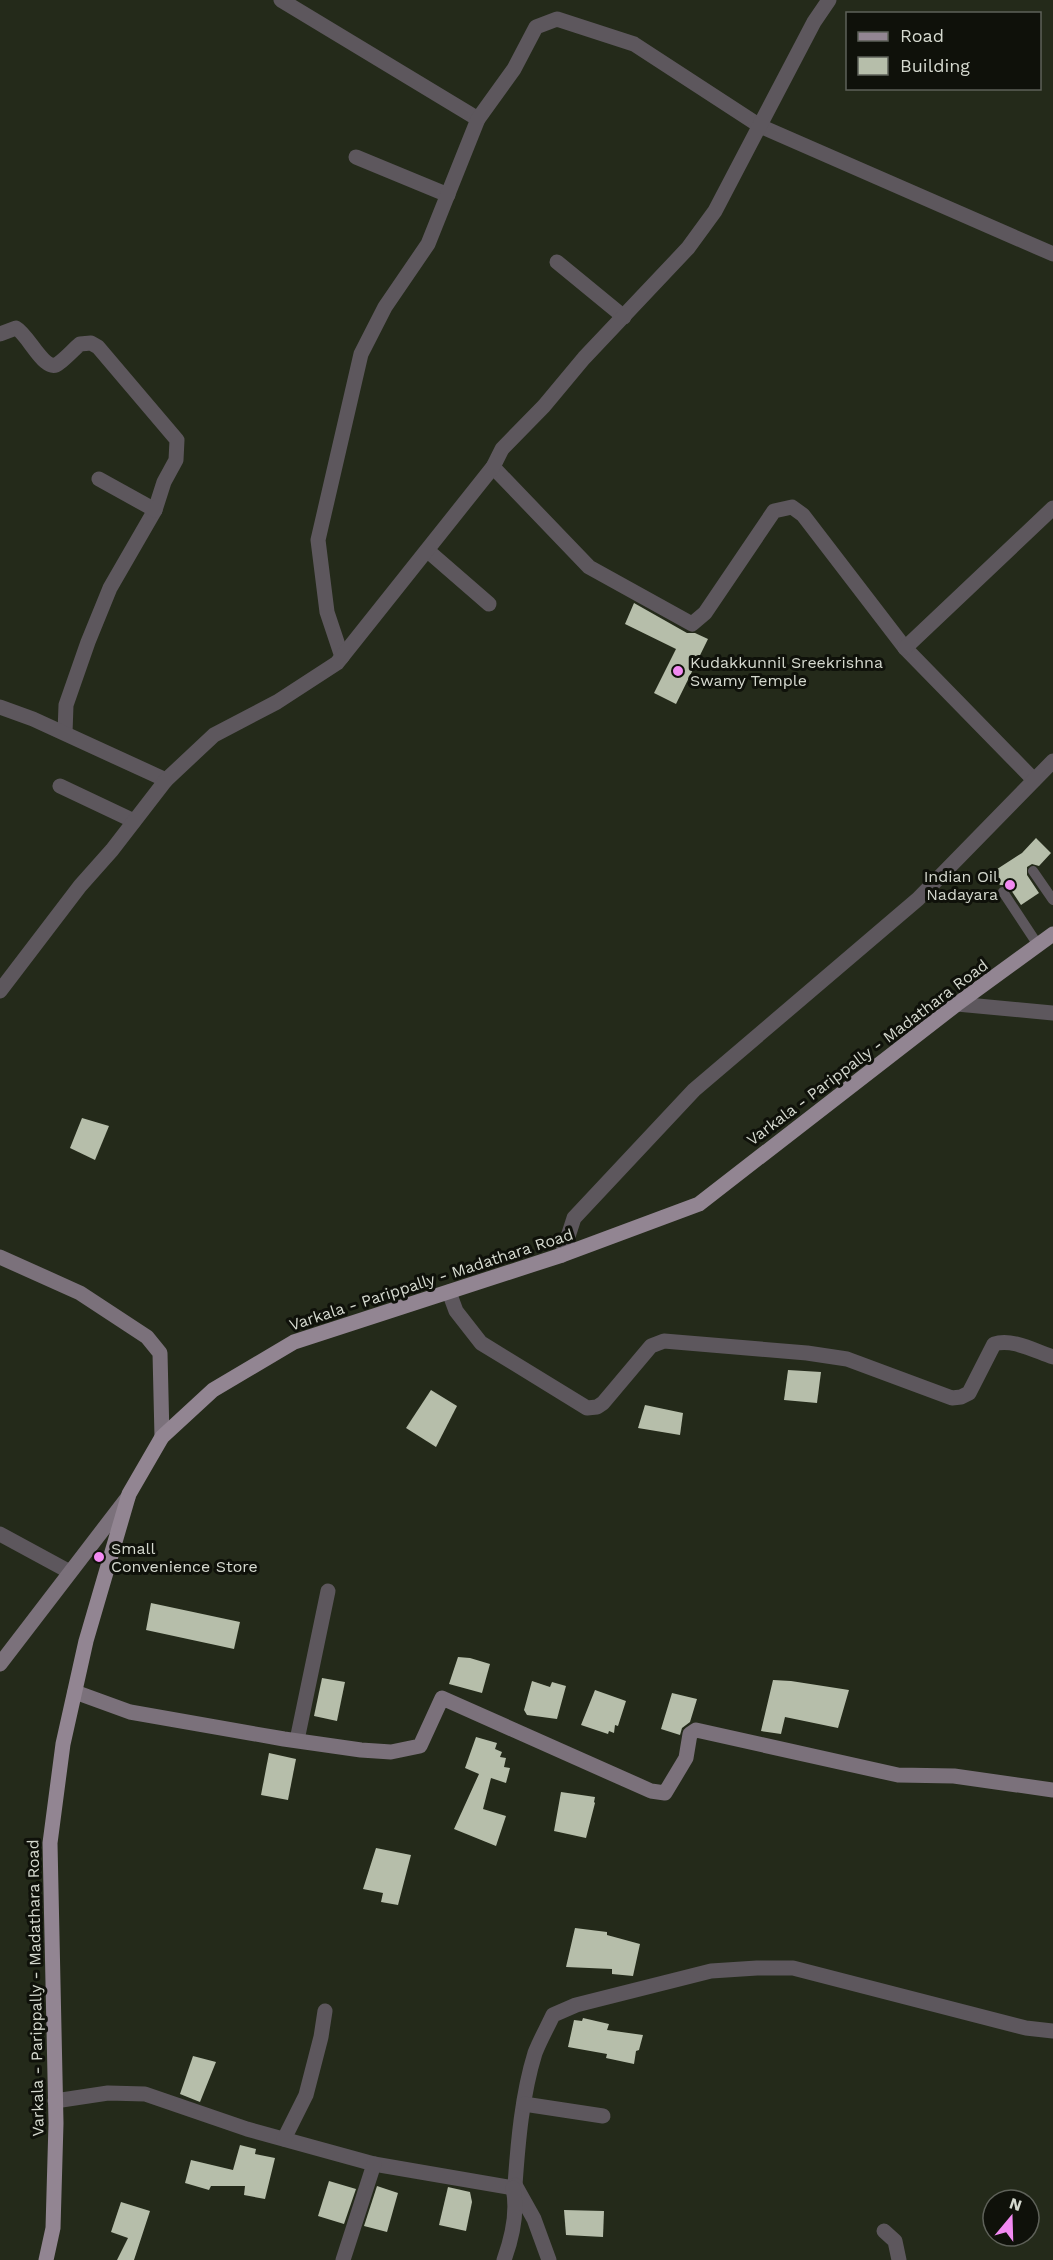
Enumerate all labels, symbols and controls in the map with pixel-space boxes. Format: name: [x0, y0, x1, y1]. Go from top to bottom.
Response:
legend: [846, 12, 1041, 90]
text: Road: [900, 25, 944, 46]
text: Building: [900, 55, 970, 76]
place label: Kudakkunnil Sreekrishna Swamy Temple: [690, 653, 883, 690]
marker: Kudakkunnil Sreekrishna Swamy Temple: [671, 664, 685, 678]
place label: Indian Oil Nadayara: [924, 867, 998, 904]
marker: Indian Oil Nadayara: [1003, 878, 1017, 892]
street label: Varkala - Parippally - Madathara Road: [743, 955, 992, 1149]
street label: Varkala - Parippally - Madathara Road: [287, 1225, 575, 1334]
place label: Small Convenience Store: [111, 1539, 258, 1576]
marker: Small Convenience Store: [92, 1550, 106, 1564]
street label: Varkala - Parippally - Madathara Road: [23, 1839, 48, 2137]
north arrow: [981, 2188, 1041, 2248]
text: N: [1007, 2193, 1024, 2215]

